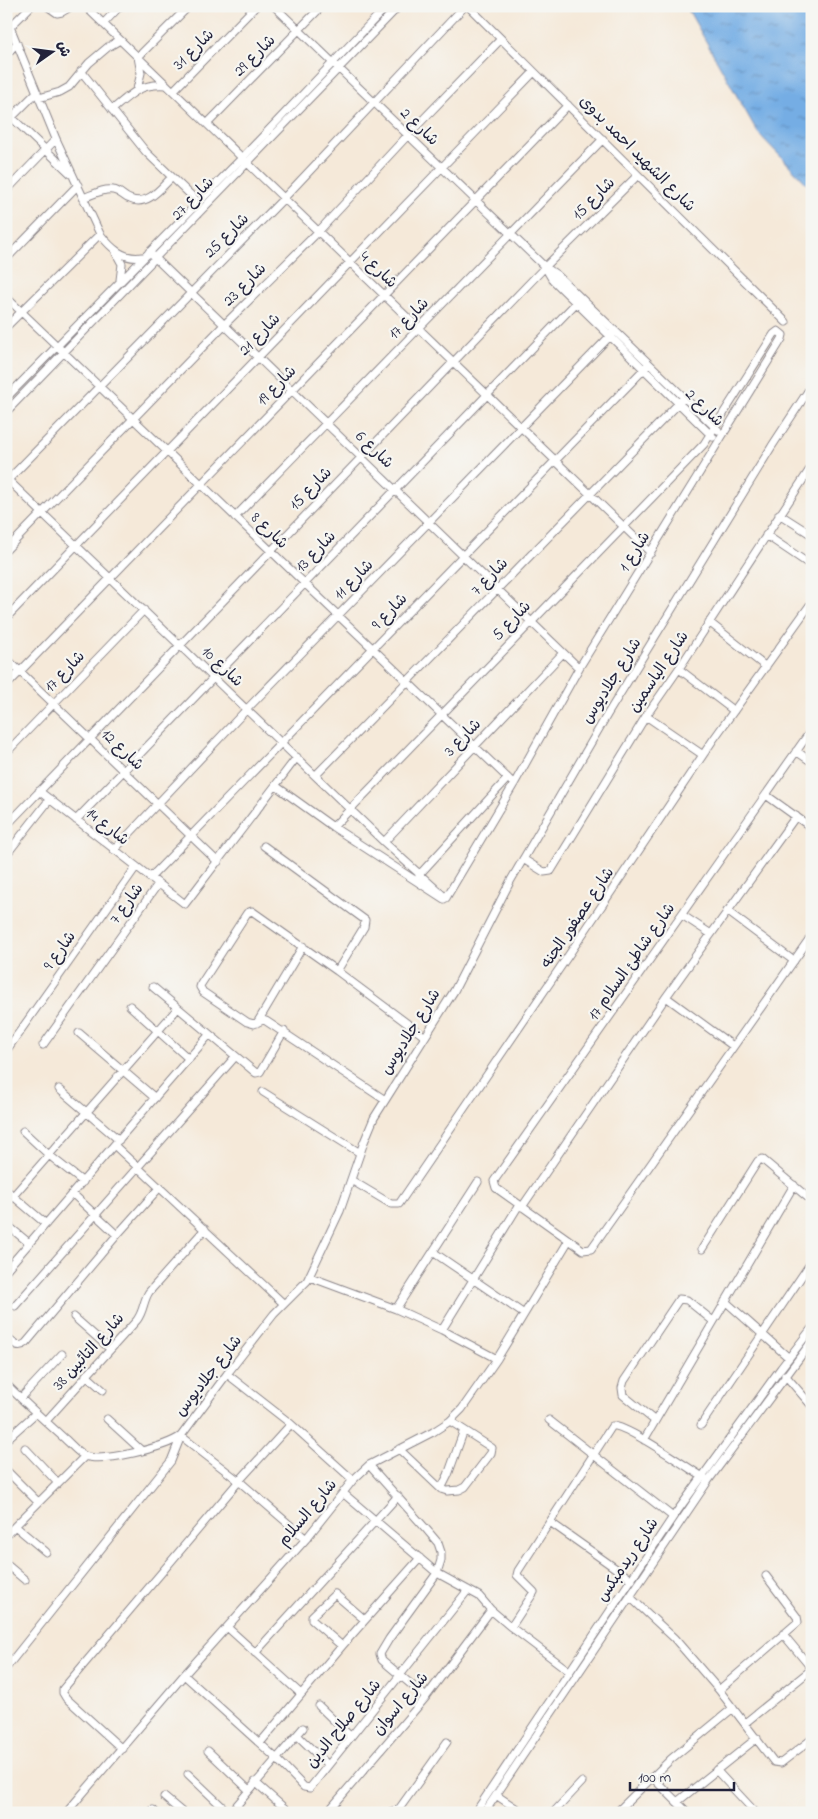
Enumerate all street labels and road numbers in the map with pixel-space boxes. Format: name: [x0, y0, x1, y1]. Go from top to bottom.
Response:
street label: شارع 31: [168, 24, 220, 76]
street label: شارع 29: [228, 29, 282, 83]
street label: شارع الشهيد احمد بدوى: [573, 90, 701, 218]
street label: شارع 2: [394, 102, 444, 152]
street label: شارع 27: [166, 172, 220, 226]
street label: شارع 15: [567, 172, 621, 226]
street label: شارع 25: [199, 208, 255, 264]
street label: شارع 4: [353, 246, 403, 294]
street label: شارع 23: [218, 258, 272, 312]
street label: شارع 17: [383, 293, 435, 345]
street label: شارع 21: [233, 308, 287, 362]
street label: شارع 19: [252, 360, 302, 412]
street label: شارع 2: [679, 383, 729, 433]
street label: شارع 6: [349, 426, 399, 474]
street label: شارع 15: [284, 462, 338, 516]
street label: شارع 8: [245, 507, 293, 555]
street label: شارع 13: [290, 526, 342, 578]
street label: شارع 1: [613, 527, 657, 577]
street label: شارع 7: [466, 552, 514, 602]
street label: شارع 11: [328, 554, 380, 606]
street label: شارع 9: [366, 588, 414, 636]
street label: شارع 5: [487, 595, 537, 647]
street label: شارع الياسمين: [623, 626, 695, 718]
street label: شارع جلاديوس: [576, 633, 648, 729]
street label: شارع 10: [195, 641, 249, 693]
street label: شارع 17: [39, 646, 91, 698]
street label: شارع 3: [439, 713, 487, 763]
street label: شارع 12: [95, 723, 149, 777]
street label: شارع 14: [80, 802, 134, 852]
street label: شارع عصفور الجنه: [535, 862, 621, 974]
street label: شارع 7: [104, 879, 150, 929]
street label: شارع شاطئ السلام 17: [582, 898, 682, 1026]
street label: شارع 9: [38, 926, 82, 976]
street label: شارع جلاديوس: [375, 984, 447, 1080]
street label: شارع التائبين 38: [47, 1308, 131, 1396]
street label: شارع جلاديوس: [170, 1330, 248, 1422]
street label: شارع السلام: [273, 1474, 343, 1552]
street label: شارع ريدمبكس: [591, 1513, 665, 1607]
street label: شارع اسوان: [367, 1667, 435, 1741]
street label: شارع صلاح الدين: [301, 1674, 387, 1774]

